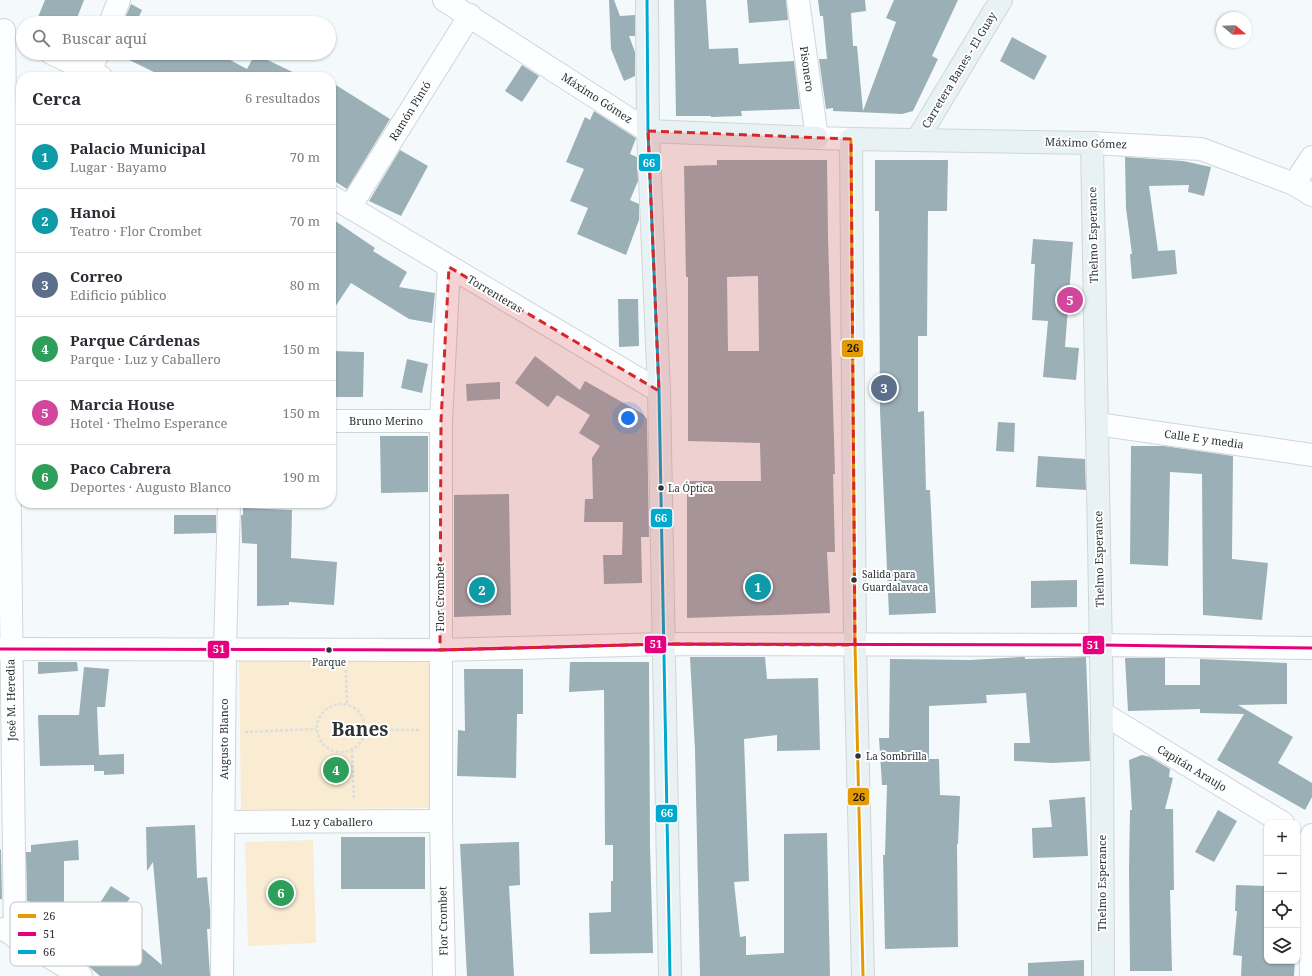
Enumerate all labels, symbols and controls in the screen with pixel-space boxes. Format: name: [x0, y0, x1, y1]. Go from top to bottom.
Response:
street label: Carretera Banes - El Guay: [918, 8, 1000, 131]
north arrow: [1216, 12, 1252, 48]
search box: [16, 16, 336, 60]
icon: search: [30, 27, 52, 49]
text: Buscar aquí: [62, 28, 147, 48]
street label: Pisonero: [797, 45, 818, 93]
street label: Máximo Gómez: [559, 69, 636, 126]
street label: Ramón Pintó: [385, 78, 434, 143]
text: Cerca: [32, 87, 81, 110]
text: 6 resultados: [245, 89, 320, 107]
street label: Máximo Gómez: [1045, 134, 1127, 151]
text: Palacio Municipal: [70, 138, 206, 158]
text: 1: [41, 148, 49, 166]
text: 70 m: [290, 148, 320, 166]
line badge: 66: [638, 153, 661, 172]
text: 66: [643, 155, 655, 170]
text: Lugar · Bayamo: [70, 158, 167, 176]
street label: Thelmo Esperance: [1084, 186, 1101, 283]
text: Hanoi: [70, 202, 116, 222]
text: 2: [41, 212, 49, 230]
text: 70 m: [290, 212, 320, 230]
text: Teatro · Flor Crombet: [70, 222, 202, 240]
text: Correo: [70, 266, 123, 286]
street label: Torrenteras: [465, 271, 526, 316]
text: 3: [41, 276, 49, 294]
text: 80 m: [290, 276, 320, 294]
pin: 5: [1057, 285, 1083, 315]
text: Edificio público: [70, 286, 167, 304]
text: Parque Cárdenas: [70, 330, 200, 350]
line badge: 26: [841, 339, 864, 358]
text: 4: [41, 340, 49, 358]
text: 150 m: [283, 340, 320, 358]
text: 26: [847, 340, 859, 355]
text: Parque · Luz y Caballero: [70, 350, 221, 368]
pin: 3: [871, 373, 897, 403]
text: Marcia House: [70, 394, 175, 414]
text: 5: [41, 404, 49, 422]
text: 150 m: [283, 404, 320, 422]
your location: [618, 408, 638, 428]
street label: Bruno Merino: [349, 413, 423, 428]
text: Hotel · Thelmo Esperance: [70, 414, 228, 432]
street label: Calle E y media: [1163, 426, 1245, 452]
text: Paco Cabrera: [70, 458, 171, 478]
text: 6: [41, 468, 49, 486]
text: 190 m: [283, 468, 320, 486]
text: Deportes · Augusto Blanco: [70, 478, 231, 496]
place label: La Óptica: [668, 481, 714, 495]
marker: La Óptica: [656, 483, 666, 493]
line badge: 66: [650, 508, 673, 528]
text: 66: [655, 510, 667, 525]
street label: Thelmo Esperance: [1090, 510, 1107, 607]
street label: Flor Crombet: [432, 562, 447, 632]
place label: Salida para Guardalavaca: [862, 567, 929, 594]
pin: 1: [745, 572, 771, 602]
pin: 2: [469, 575, 495, 605]
marker: Salida para Guardalavaca: [849, 575, 859, 585]
line badge: 51: [644, 635, 667, 654]
line badge: 51: [1082, 635, 1105, 655]
text: 51: [650, 636, 662, 651]
text: 51: [1087, 637, 1099, 652]
line badge: 51: [207, 640, 230, 659]
text: 51: [213, 641, 225, 656]
marker: Parque: [324, 645, 334, 655]
place label: Parque: [312, 655, 346, 669]
street label: José M. Heredia: [2, 659, 19, 742]
street label: Augusto Blanco: [216, 698, 231, 780]
district label: Banes: [332, 716, 388, 742]
street label: Capitán Araujo: [1155, 741, 1230, 794]
place label: La Sombrilla: [866, 749, 927, 763]
marker: La Sombrilla: [853, 751, 863, 761]
pin: 4: [323, 755, 349, 785]
line badge: 26: [847, 787, 870, 806]
text: 26: [853, 789, 865, 804]
line badge: 66: [655, 804, 678, 823]
text: 66: [661, 805, 673, 820]
street label: Luz y Caballero: [291, 814, 373, 829]
map controls: [1264, 820, 1300, 964]
button: +: [1264, 820, 1300, 856]
street label: Thelmo Esperance: [1094, 835, 1109, 931]
button: −: [1264, 856, 1300, 892]
pin: 6: [268, 878, 294, 908]
street label: Flor Crombet: [434, 886, 451, 956]
button: locate: [1264, 892, 1300, 928]
legend: [10, 902, 142, 966]
text: 26: [43, 908, 55, 923]
text: 51: [43, 926, 55, 941]
button: layers: [1264, 928, 1300, 964]
text: 66: [43, 944, 55, 959]

